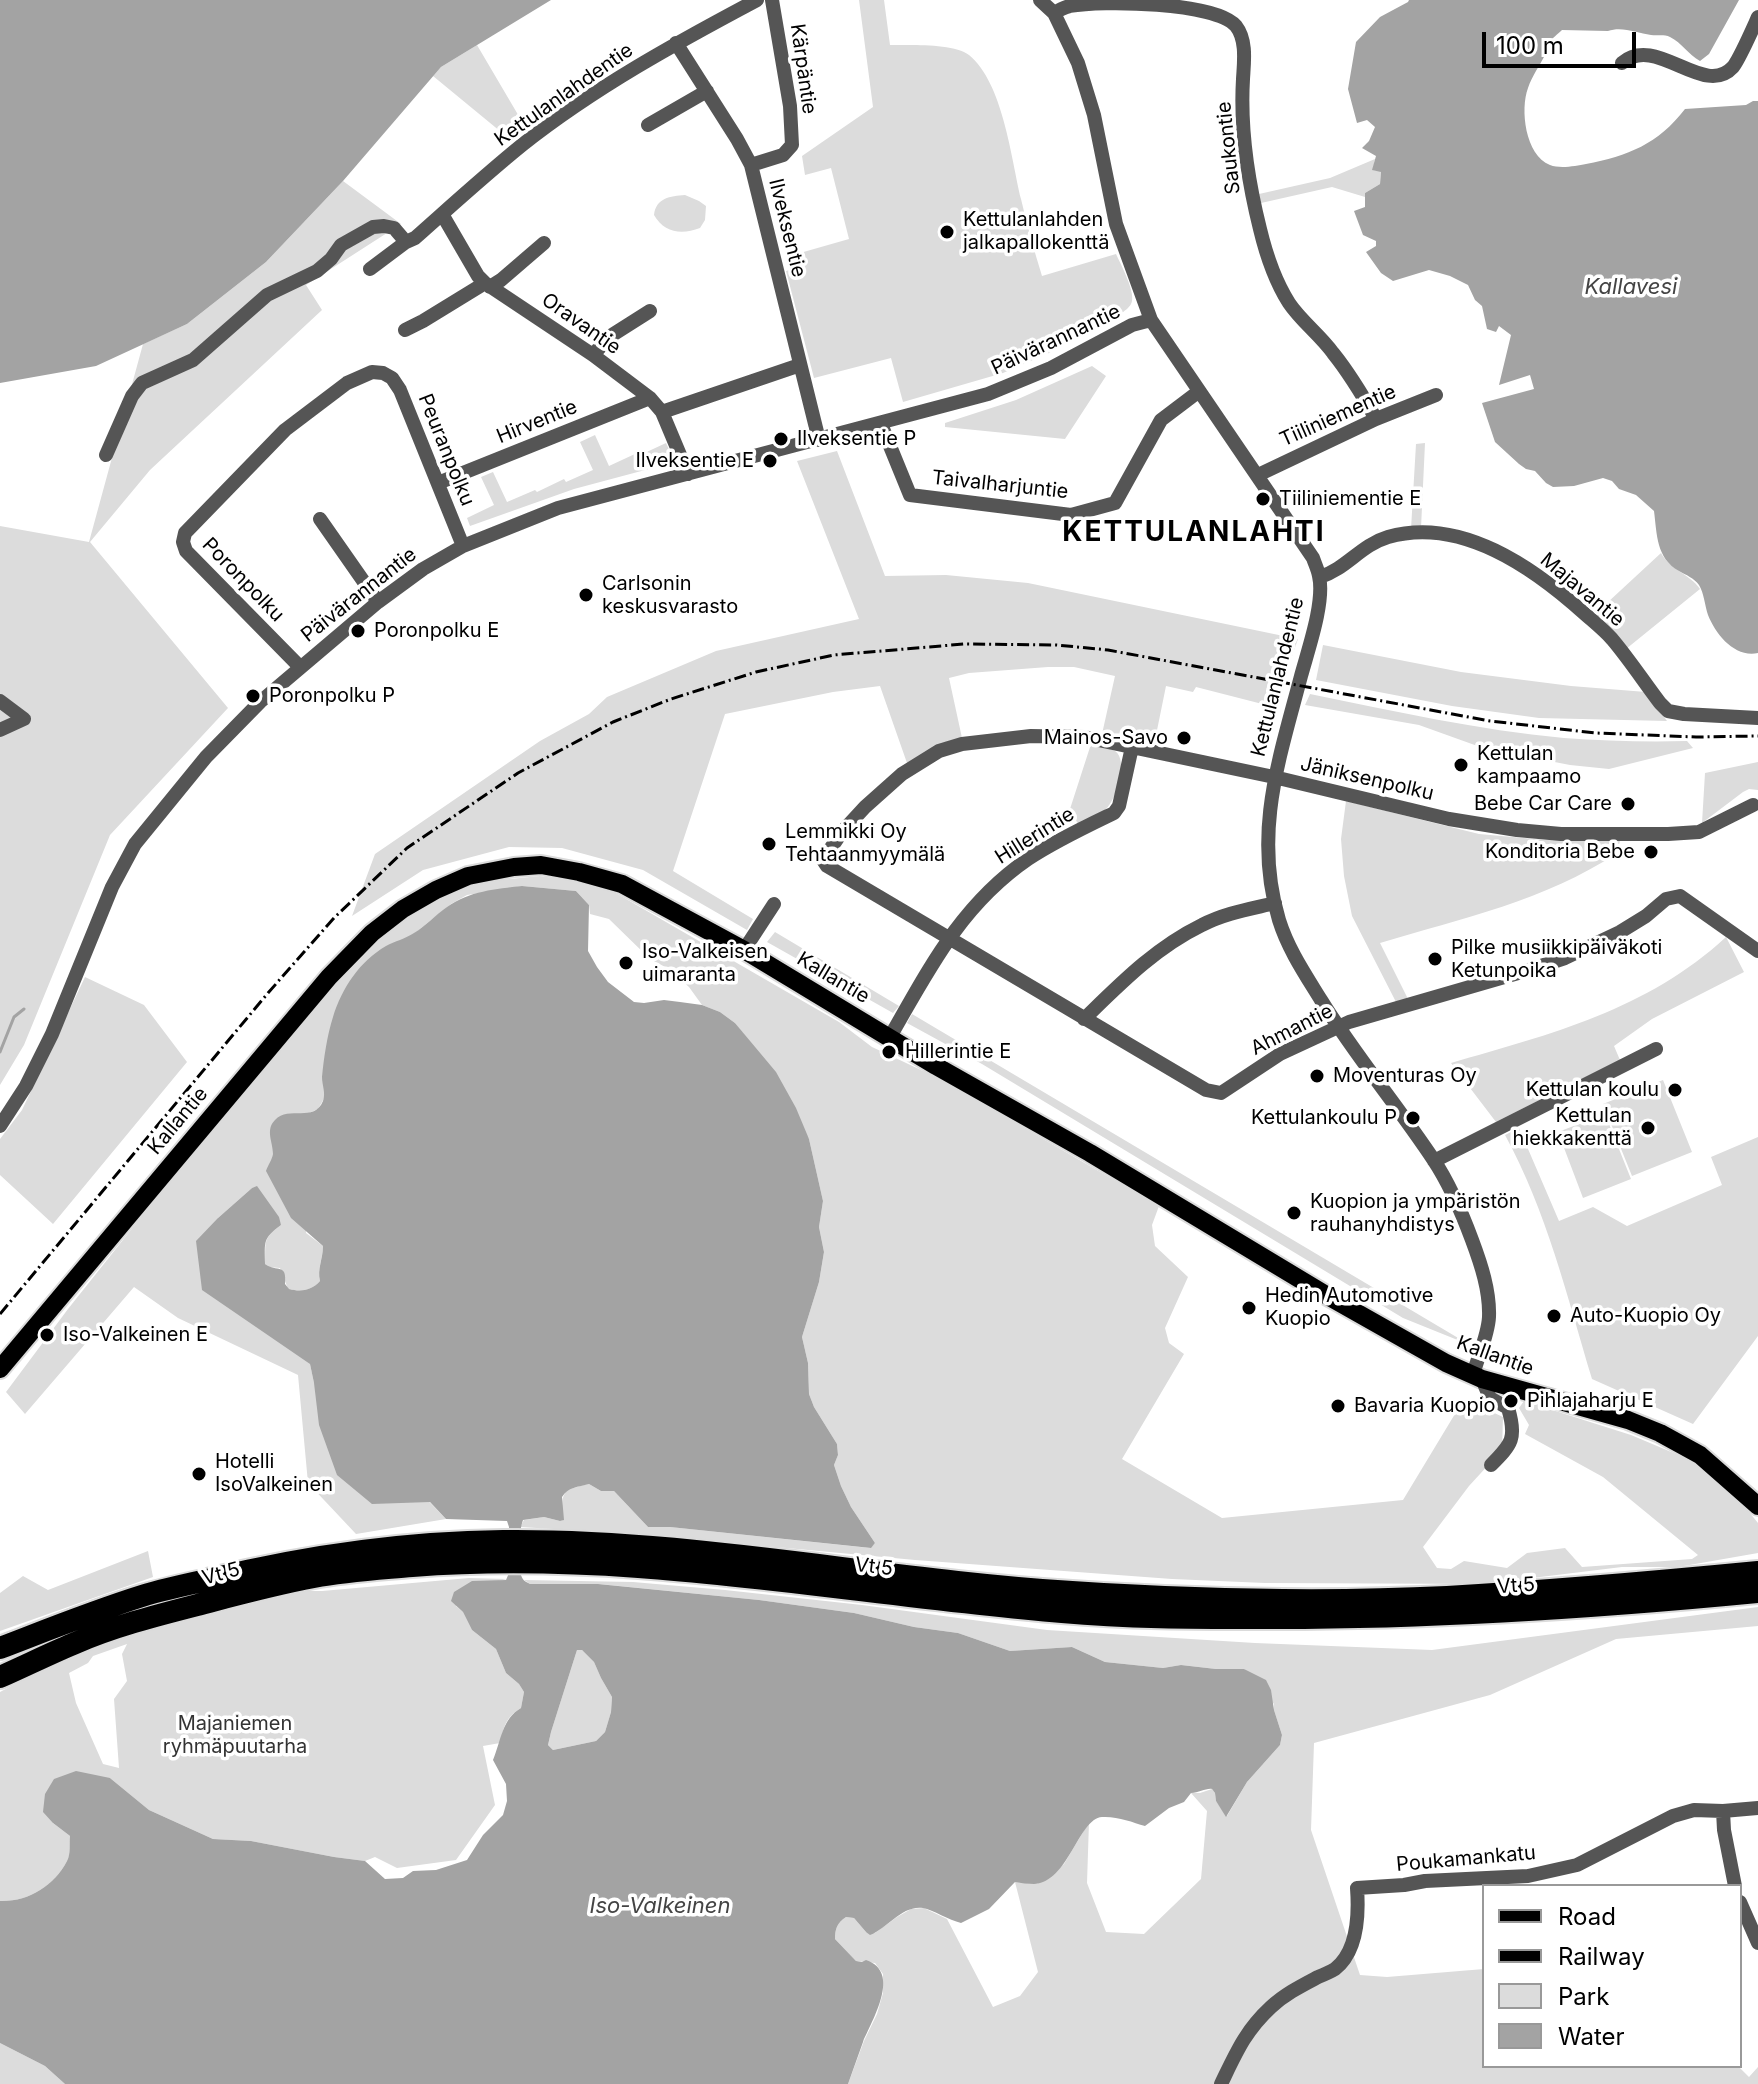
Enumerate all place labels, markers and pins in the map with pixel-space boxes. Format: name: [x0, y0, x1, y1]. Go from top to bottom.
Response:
place label: Kettulanlahden jalkapallokenttä: [963, 208, 1109, 255]
marker: Kettulanlahden jalkapallokenttä: [938, 223, 956, 241]
place label: Ilveksentie P: [797, 427, 916, 451]
marker: Ilveksentie P: [772, 430, 790, 448]
place label: Ilveksentie E: [635, 449, 754, 473]
marker: Ilveksentie E: [761, 452, 779, 470]
place label: Tiiliniementie E: [1279, 487, 1421, 511]
marker: Tiiliniementie E: [1254, 490, 1272, 508]
place label: Carlsonin keskusvarasto: [602, 572, 738, 619]
marker: Carlsonin keskusvarasto: [577, 586, 595, 604]
place label: Poronpolku E: [374, 619, 499, 643]
marker: Poronpolku E: [349, 622, 367, 640]
place label: Poronpolku P: [269, 684, 395, 708]
marker: Poronpolku P: [244, 687, 262, 705]
place label: Mainos-Savo: [1044, 726, 1168, 750]
marker: Mainos-Savo: [1175, 729, 1193, 747]
place label: Kettulan kampaamo: [1477, 742, 1581, 789]
marker: Kettulan kampaamo: [1452, 756, 1470, 774]
place label: Bebe Car Care: [1474, 792, 1612, 816]
marker: Bebe Car Care: [1619, 795, 1637, 813]
place label: Lemmikki Oy Tehtaanmyymälä: [785, 820, 945, 867]
marker: Lemmikki Oy Tehtaanmyymälä: [760, 835, 778, 853]
place label: Konditoria Bebe: [1485, 840, 1635, 864]
marker: Konditoria Bebe: [1642, 843, 1660, 861]
place label: Pilke musiikkipäiväkoti Ketunpoika: [1451, 936, 1662, 983]
place label: Iso-Valkeisen uimaranta: [642, 940, 768, 987]
marker: Pilke musiikkipäiväkoti Ketunpoika: [1426, 950, 1444, 968]
marker: Iso-Valkeisen uimaranta: [617, 954, 635, 972]
place label: Hillerintie E: [905, 1040, 1011, 1064]
marker: Hillerintie E: [880, 1043, 898, 1061]
place label: Moventuras Oy: [1333, 1064, 1477, 1088]
marker: Moventuras Oy: [1308, 1067, 1326, 1085]
place label: Kettulan koulu: [1526, 1078, 1659, 1102]
marker: Kettulan koulu: [1666, 1081, 1684, 1099]
place label: Kettulan hiekkakenttä: [1513, 1104, 1632, 1151]
place label: Kettulankoulu P: [1251, 1106, 1397, 1130]
marker: Kettulankoulu P: [1404, 1109, 1422, 1127]
marker: Kettulan hiekkakenttä: [1639, 1119, 1657, 1137]
place label: Kuopion ja ympäristön rauhanyhdistys: [1310, 1190, 1521, 1237]
marker: Kuopion ja ympäristön rauhanyhdistys: [1285, 1204, 1303, 1222]
place label: Hedin Automotive Kuopio: [1265, 1284, 1433, 1331]
marker: Hedin Automotive Kuopio: [1240, 1299, 1258, 1317]
place label: Auto-Kuopio Oy: [1570, 1304, 1721, 1328]
marker: Auto-Kuopio Oy: [1545, 1307, 1563, 1325]
place label: Iso-Valkeinen E: [63, 1323, 208, 1347]
marker: Iso-Valkeinen E: [38, 1326, 56, 1344]
place label: Pihlajaharju E: [1527, 1389, 1654, 1413]
marker: Pihlajaharju E: [1502, 1392, 1520, 1410]
place label: Bavaria Kuopio: [1354, 1394, 1496, 1418]
marker: Bavaria Kuopio: [1329, 1397, 1347, 1415]
place label: Hotelli IsoValkeinen: [215, 1450, 333, 1497]
marker: Hotelli IsoValkeinen: [190, 1465, 208, 1483]

